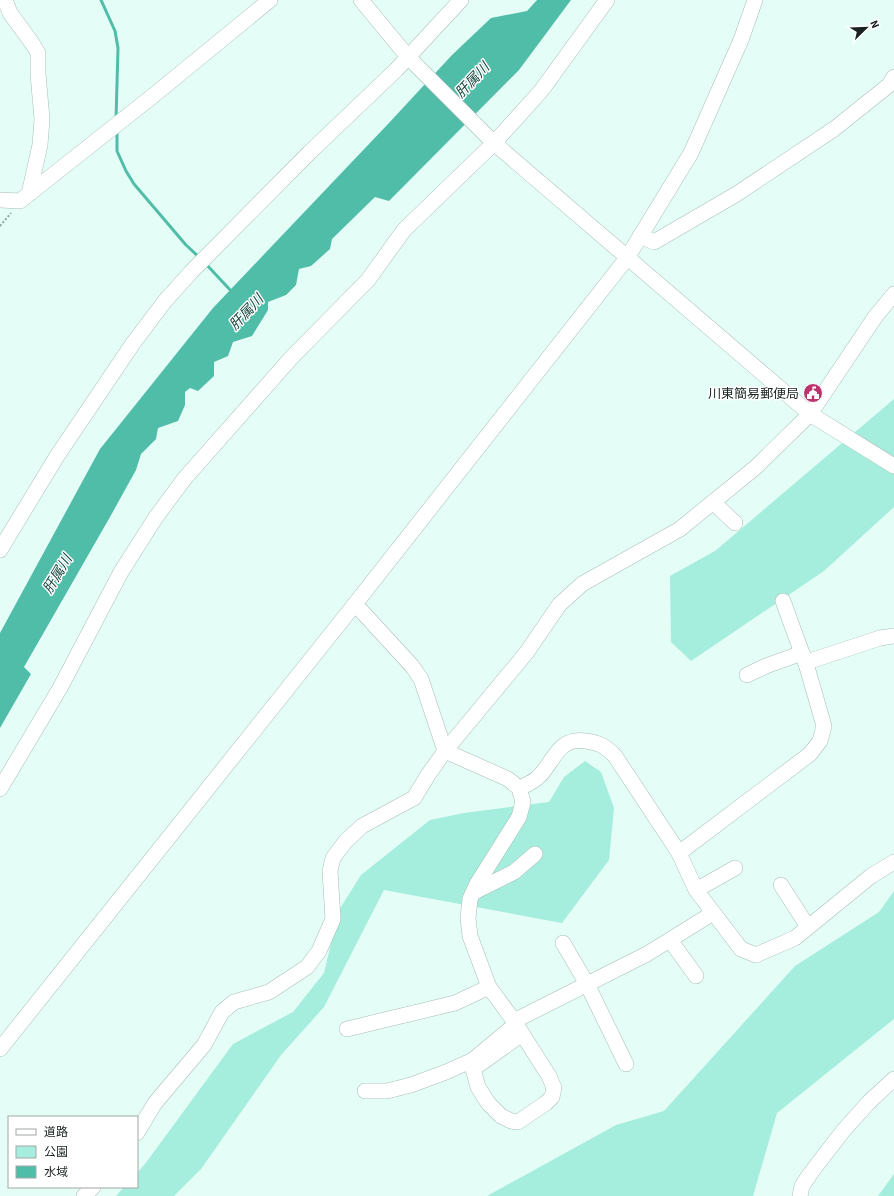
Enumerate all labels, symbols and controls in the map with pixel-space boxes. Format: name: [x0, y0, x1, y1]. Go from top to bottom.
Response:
north arrow: [846, 8, 886, 48]
text: N: [866, 18, 883, 31]
water label: 肝属川: [451, 57, 496, 103]
water label: 肝属川: [225, 289, 270, 335]
public building icon: 川東簡易郵便局: [802, 382, 824, 404]
place label: 川東簡易郵便局: [708, 385, 799, 403]
water label: 肝属川: [38, 550, 78, 598]
legend: [8, 1116, 138, 1188]
text: 道路: [44, 1124, 68, 1141]
text: 公園: [44, 1144, 68, 1161]
text: 水域: [44, 1164, 68, 1181]

